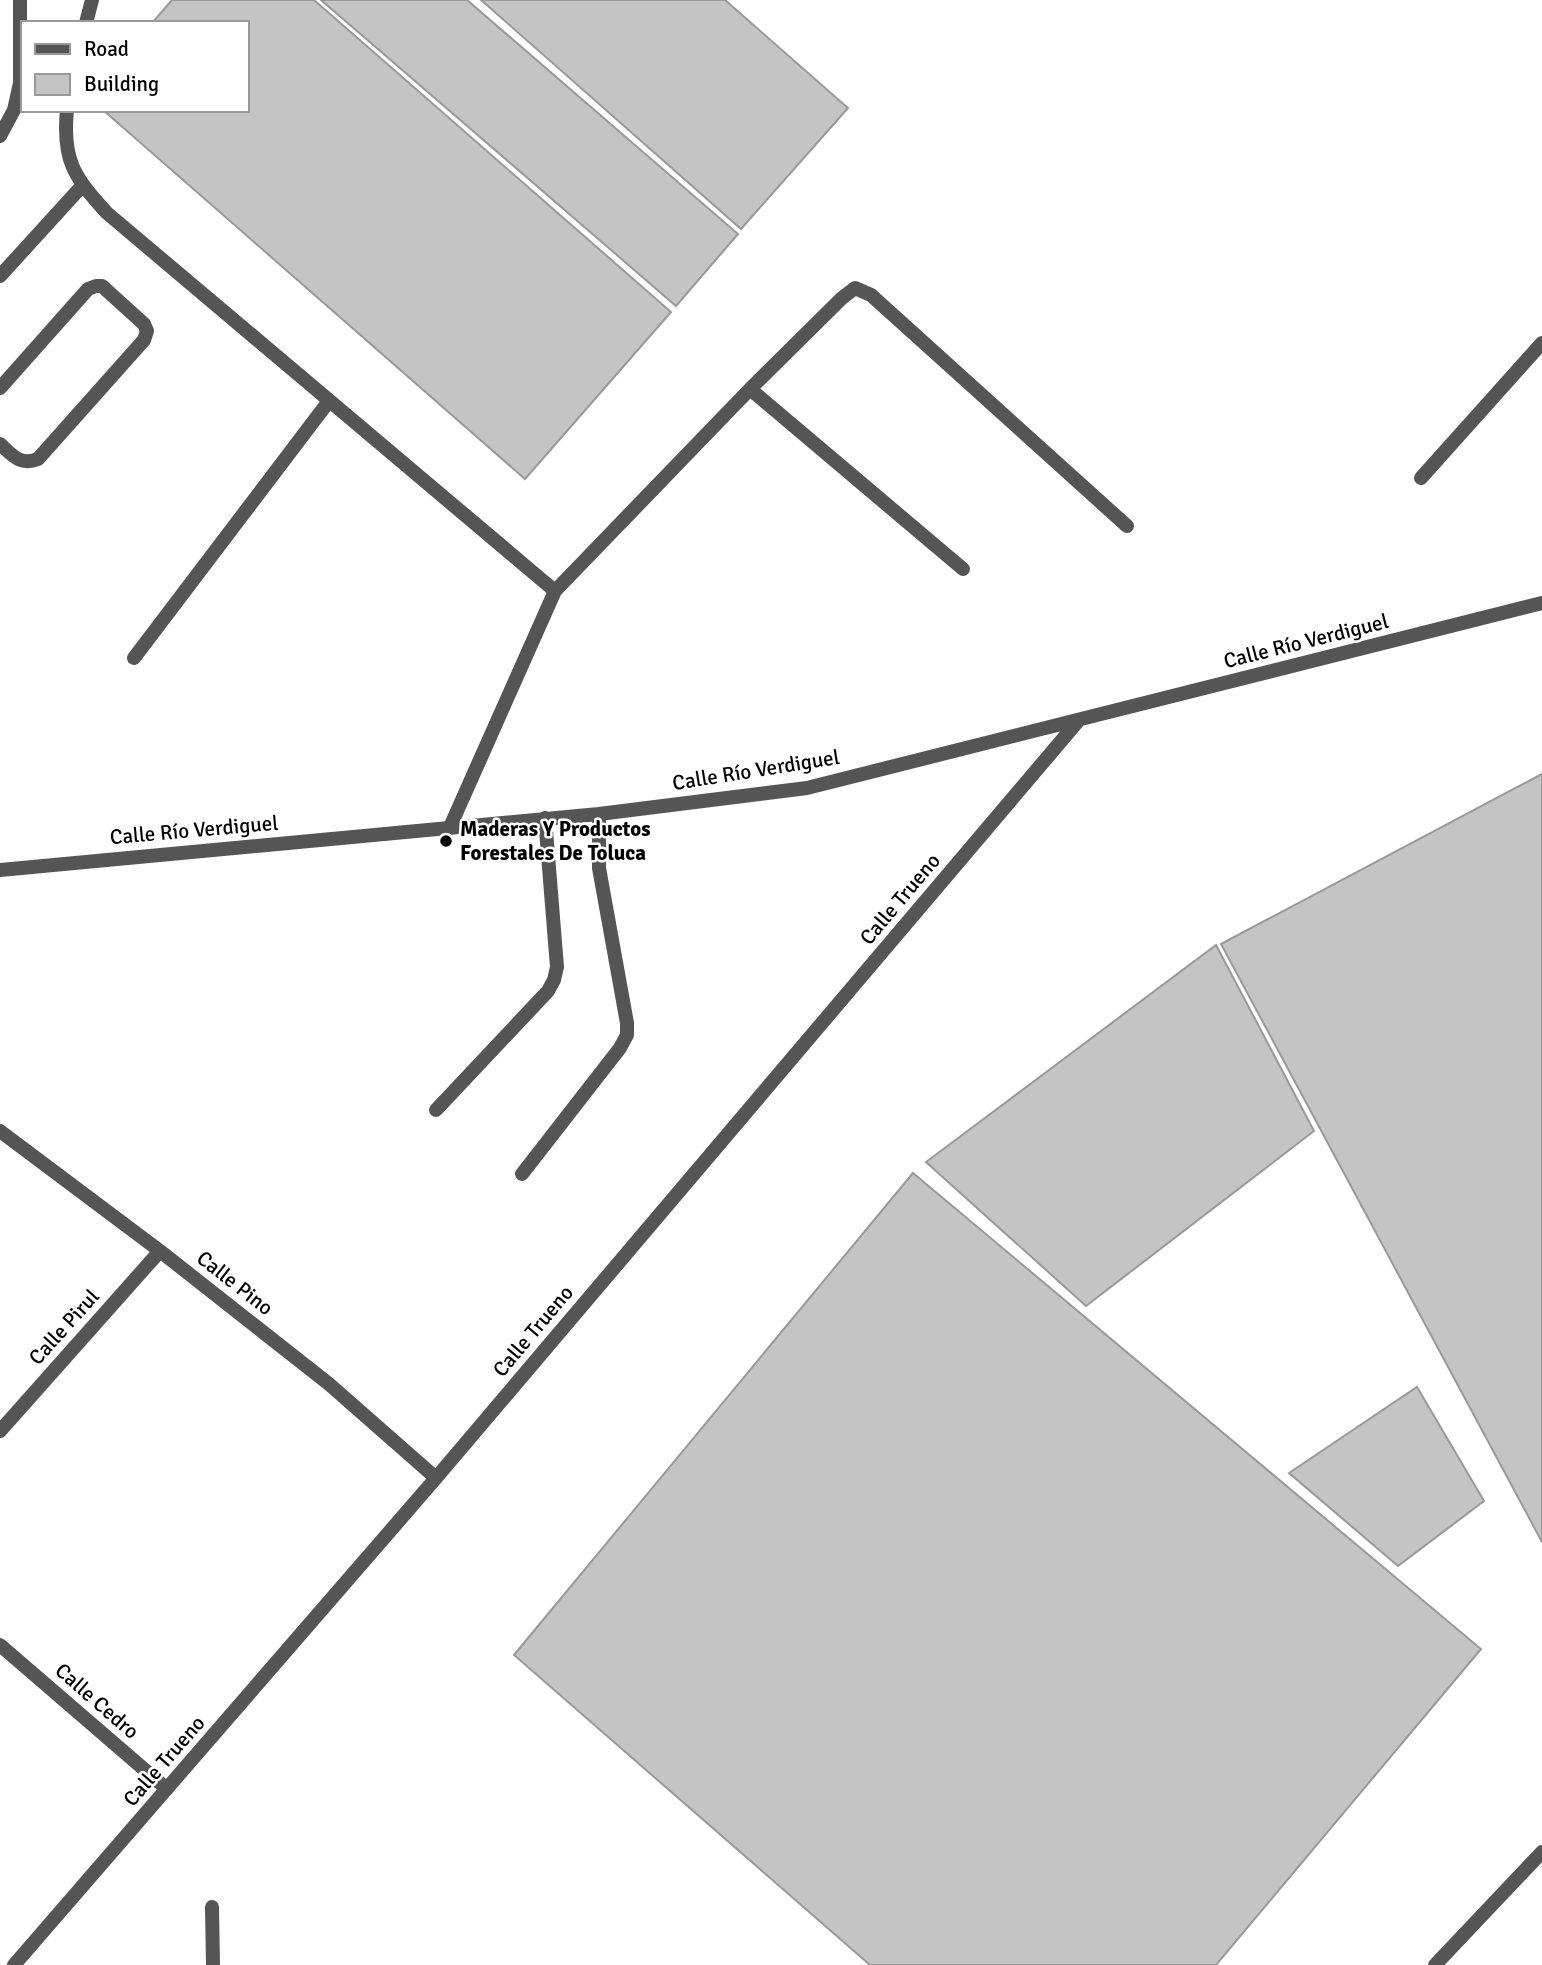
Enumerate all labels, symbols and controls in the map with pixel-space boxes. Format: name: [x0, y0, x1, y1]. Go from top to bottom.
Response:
legend: [21, 21, 248, 112]
text: Road: [84, 36, 129, 62]
text: Building: [84, 71, 159, 97]
street label: Calle Río Verdiguel: [1221, 608, 1391, 674]
street label: Calle Río Verdiguel: [670, 744, 842, 796]
street label: Calle Río Verdiguel: [109, 810, 279, 850]
place label: Maderas Y Productos Forestales De Toluca: [460, 816, 651, 866]
marker: Maderas Y Productos Forestales De Toluca: [438, 833, 454, 849]
street label: Calle Trueno: [854, 848, 946, 950]
street label: Calle Pino: [191, 1245, 279, 1321]
street label: Calle Trueno: [487, 1280, 579, 1382]
street label: Calle Pirul: [23, 1284, 105, 1370]
street label: Calle Cedro: [50, 1658, 144, 1744]
street label: Calle Trueno: [118, 1710, 210, 1812]

